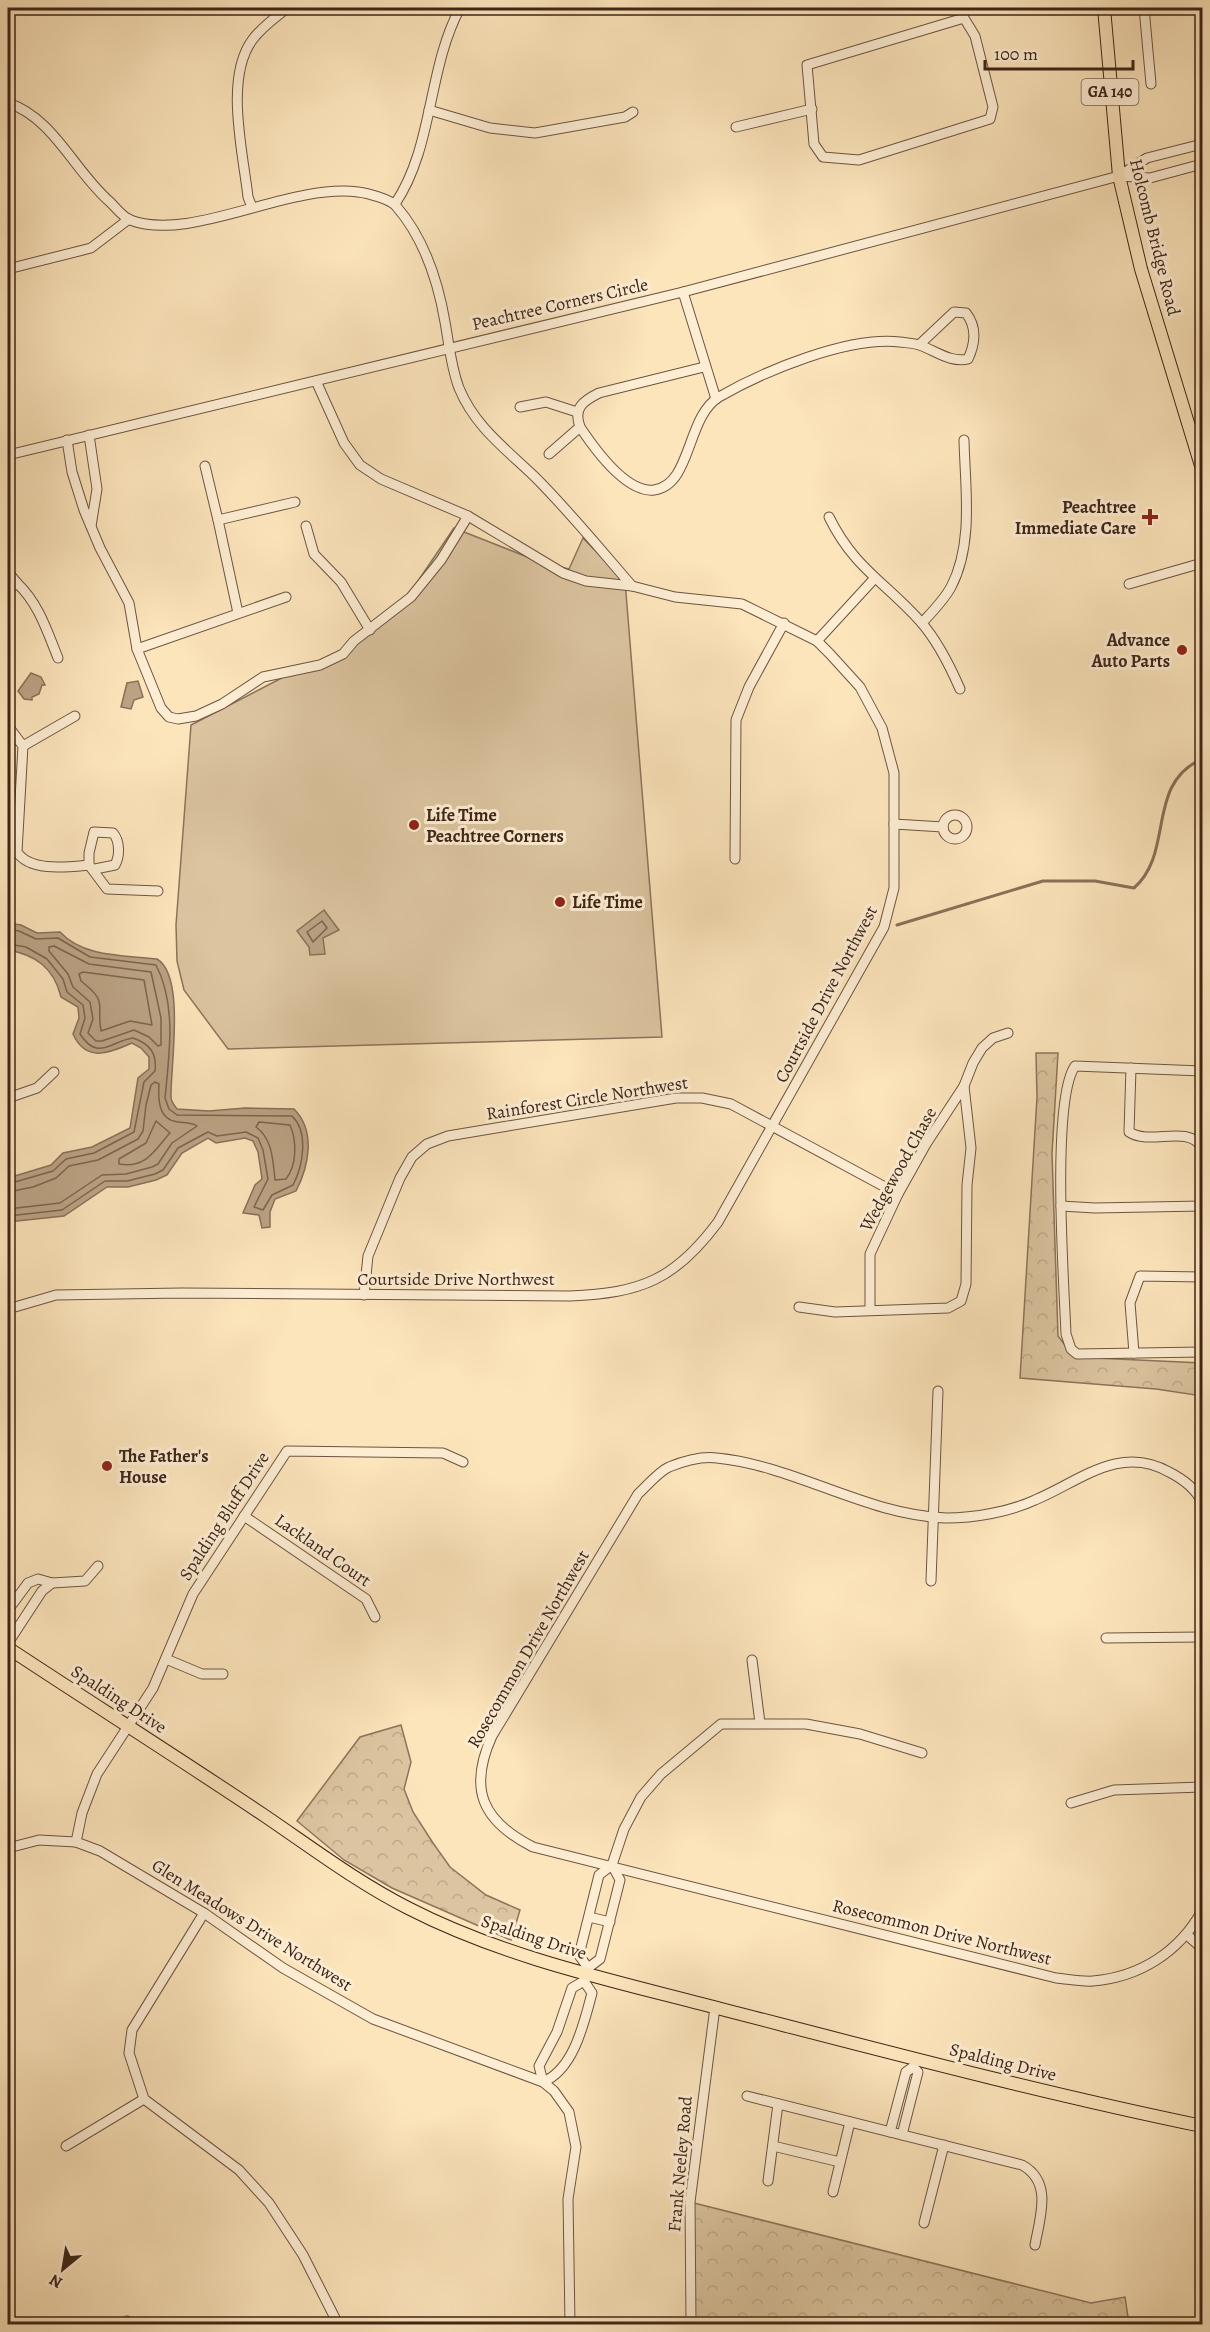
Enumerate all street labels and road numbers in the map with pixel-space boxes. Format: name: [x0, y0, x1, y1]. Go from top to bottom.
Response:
road number: GA 140: [1082, 79, 1138, 105]
street label: Holcomb Bridge Road: [1124, 156, 1186, 318]
street label: Peachtree Corners Circle: [469, 272, 651, 336]
street label: Courtside Drive Northwest: [769, 901, 883, 1087]
street label: Rainforest Circle Northwest: [485, 1070, 690, 1126]
street label: Wedgewood Chase: [853, 1103, 942, 1236]
street label: Courtside Drive Northwest: [357, 1267, 555, 1291]
street label: Spalding Bluff Drive: [173, 1447, 275, 1585]
street label: Lackland Court: [270, 1508, 376, 1592]
street label: Rosecommon Drive Northwest: [461, 1546, 595, 1752]
street label: Spalding Drive: [67, 1659, 171, 1739]
street label: Glen Meadows Drive Northwest: [147, 1853, 357, 1997]
street label: Rosecommon Drive Northwest: [830, 1893, 1054, 1971]
street label: Spalding Drive: [478, 1909, 590, 1965]
street label: Spalding Drive: [947, 2037, 1059, 2087]
street label: Frank Neeley Road: [662, 2095, 698, 2233]

